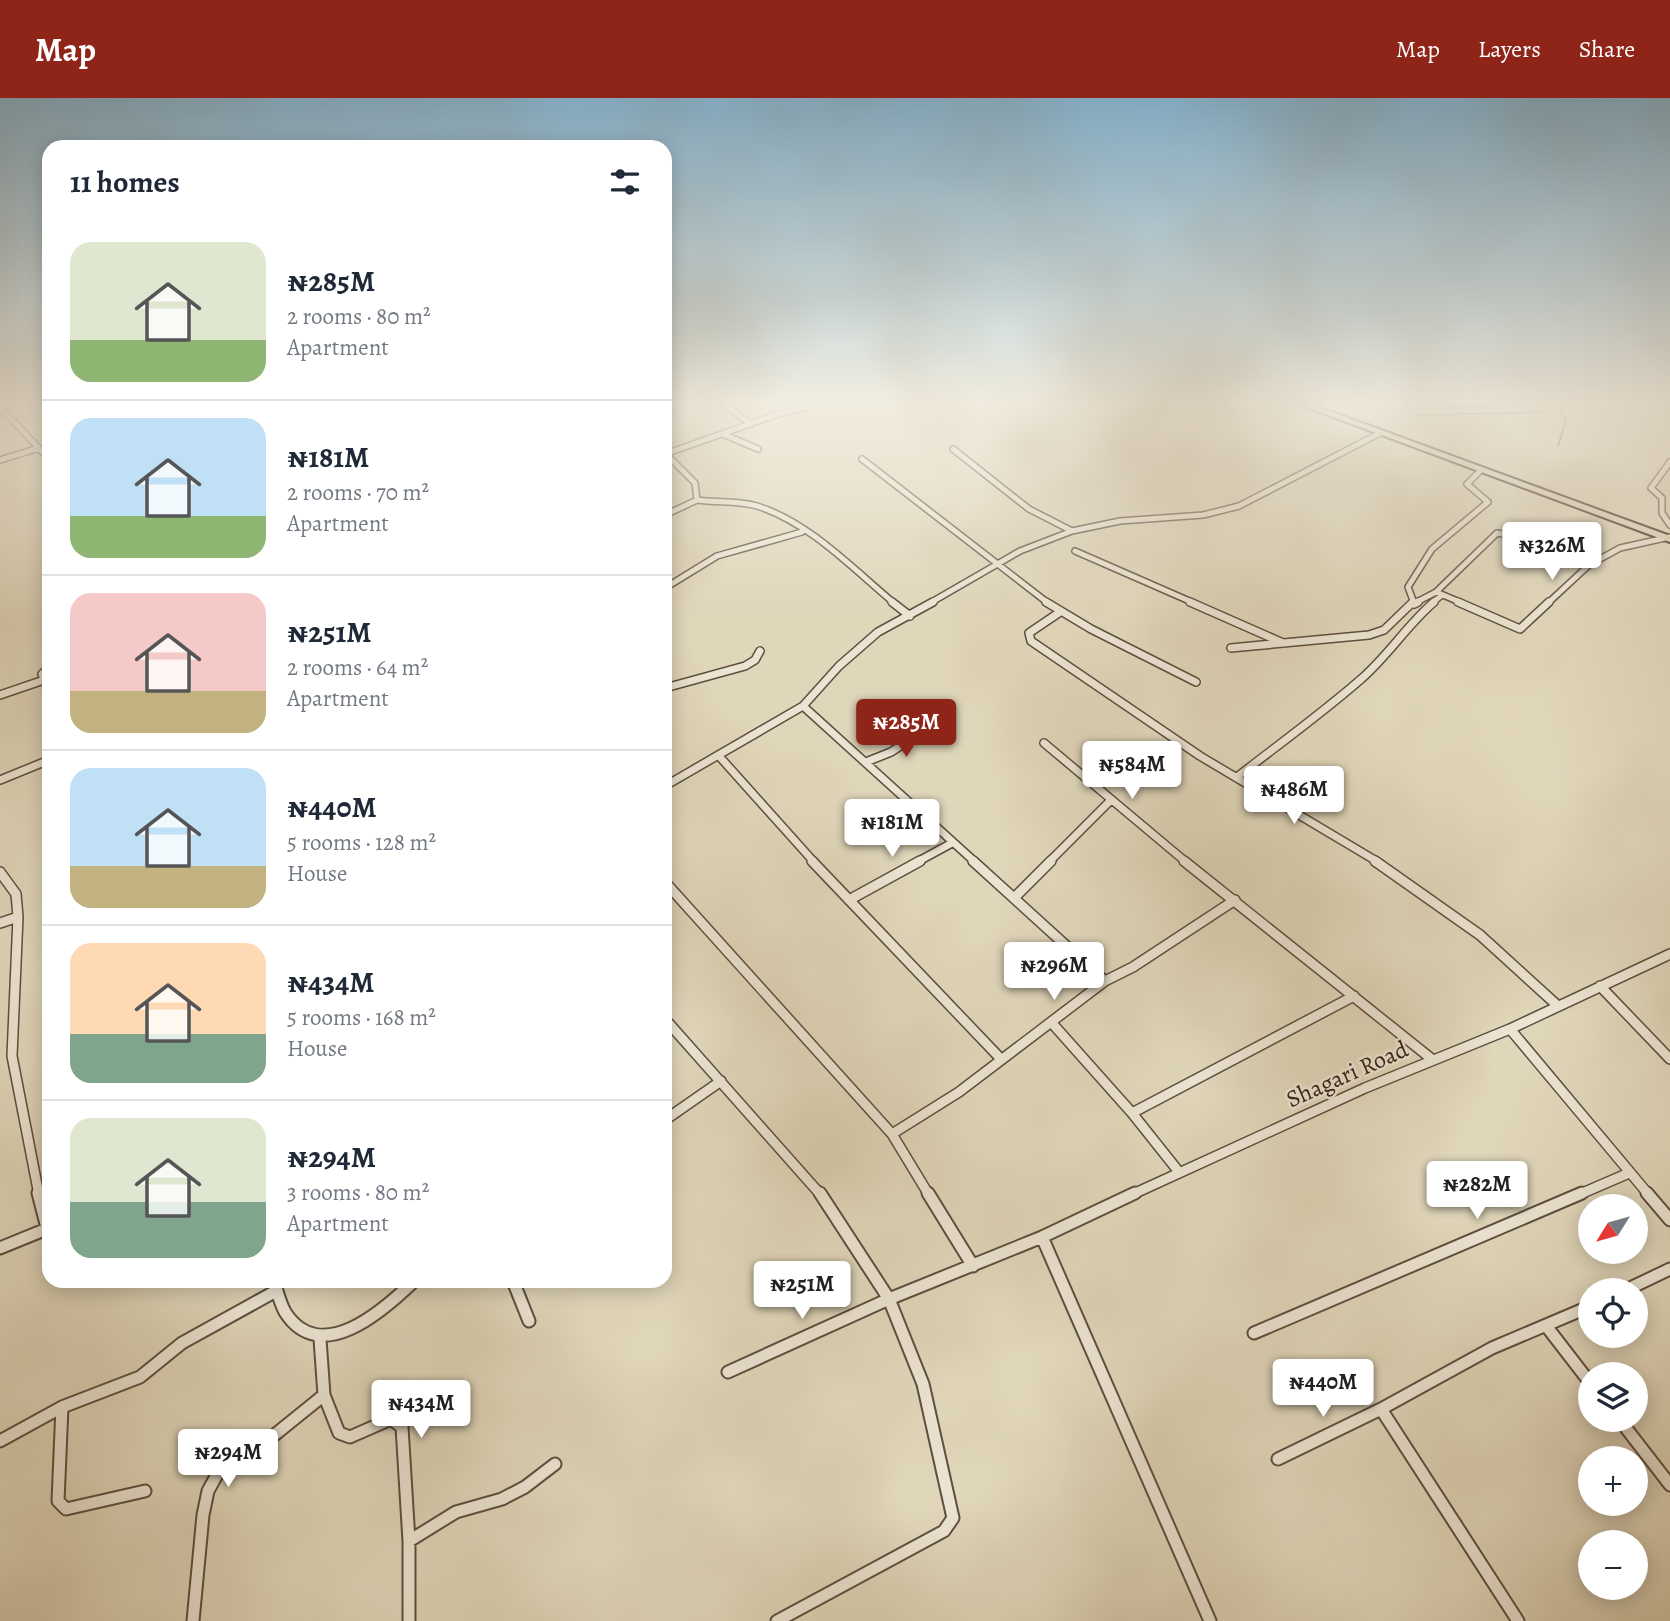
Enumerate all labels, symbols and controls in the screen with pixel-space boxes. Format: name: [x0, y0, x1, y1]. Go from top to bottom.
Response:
text: Map: [35, 27, 96, 72]
text: Map: [1396, 33, 1440, 65]
text: Layers: [1478, 33, 1541, 65]
text: Share: [1579, 33, 1635, 65]
text: 11 homes: [70, 162, 180, 202]
icon: filters: [606, 163, 644, 201]
text: ₦285M: [287, 261, 375, 301]
icon: home: [126, 270, 210, 354]
text: 2 rooms · 80 m²: [287, 301, 431, 332]
text: Apartment: [287, 332, 389, 363]
text: ₦181M: [287, 437, 369, 477]
icon: home: [126, 446, 210, 530]
text: 2 rooms · 70 m²: [287, 477, 429, 508]
text: Apartment: [287, 508, 389, 539]
pin: ₦326M: [1503, 522, 1601, 582]
text: ₦326M: [1518, 529, 1586, 560]
text: ₦251M: [287, 612, 371, 652]
icon: home: [126, 621, 210, 705]
text: 2 rooms · 64 m²: [287, 652, 428, 683]
text: Apartment: [287, 683, 389, 714]
pin: ₦285M: [857, 700, 955, 759]
text: ₦285M: [872, 706, 940, 737]
pin: ₦584M: [1083, 742, 1181, 801]
text: ₦584M: [1098, 748, 1166, 779]
pin: ₦486M: [1245, 766, 1343, 826]
text: ₦486M: [1260, 773, 1328, 804]
text: ₦440M: [287, 787, 377, 827]
icon: home: [126, 796, 210, 880]
pin: ₦181M: [843, 800, 941, 859]
text: ₦181M: [860, 806, 924, 837]
text: 5 rooms · 128 m²: [287, 827, 436, 858]
text: House: [287, 858, 347, 889]
pin: ₦296M: [1005, 942, 1103, 1002]
text: ₦296M: [1020, 949, 1088, 980]
text: ₦434M: [287, 962, 375, 1002]
icon: home: [126, 971, 210, 1055]
text: 5 rooms · 168 m²: [287, 1002, 436, 1033]
text: House: [287, 1033, 347, 1064]
street label: Shagari Road: [1281, 1033, 1413, 1115]
text: ₦294M: [287, 1137, 376, 1177]
icon: home: [126, 1146, 210, 1230]
pin: ₦282M: [1428, 1162, 1526, 1221]
text: ₦282M: [1443, 1168, 1511, 1199]
text: 3 rooms · 80 m²: [287, 1177, 429, 1208]
north arrow: [1578, 1194, 1648, 1264]
map controls: [1578, 1194, 1648, 1600]
text: Apartment: [287, 1208, 389, 1239]
pin: ₦251M: [753, 1262, 851, 1321]
text: ₦251M: [770, 1268, 834, 1299]
button: locate: [1578, 1278, 1648, 1348]
pin: ₦440M: [1274, 1360, 1372, 1419]
button: layers: [1578, 1362, 1648, 1432]
text: ₦440M: [1289, 1366, 1357, 1397]
pin: ₦434M: [372, 1380, 470, 1440]
text: ₦434M: [387, 1387, 455, 1418]
pin: ₦294M: [179, 1430, 277, 1489]
text: ₦294M: [194, 1436, 262, 1467]
button: +: [1578, 1446, 1648, 1516]
button: −: [1578, 1530, 1648, 1600]

